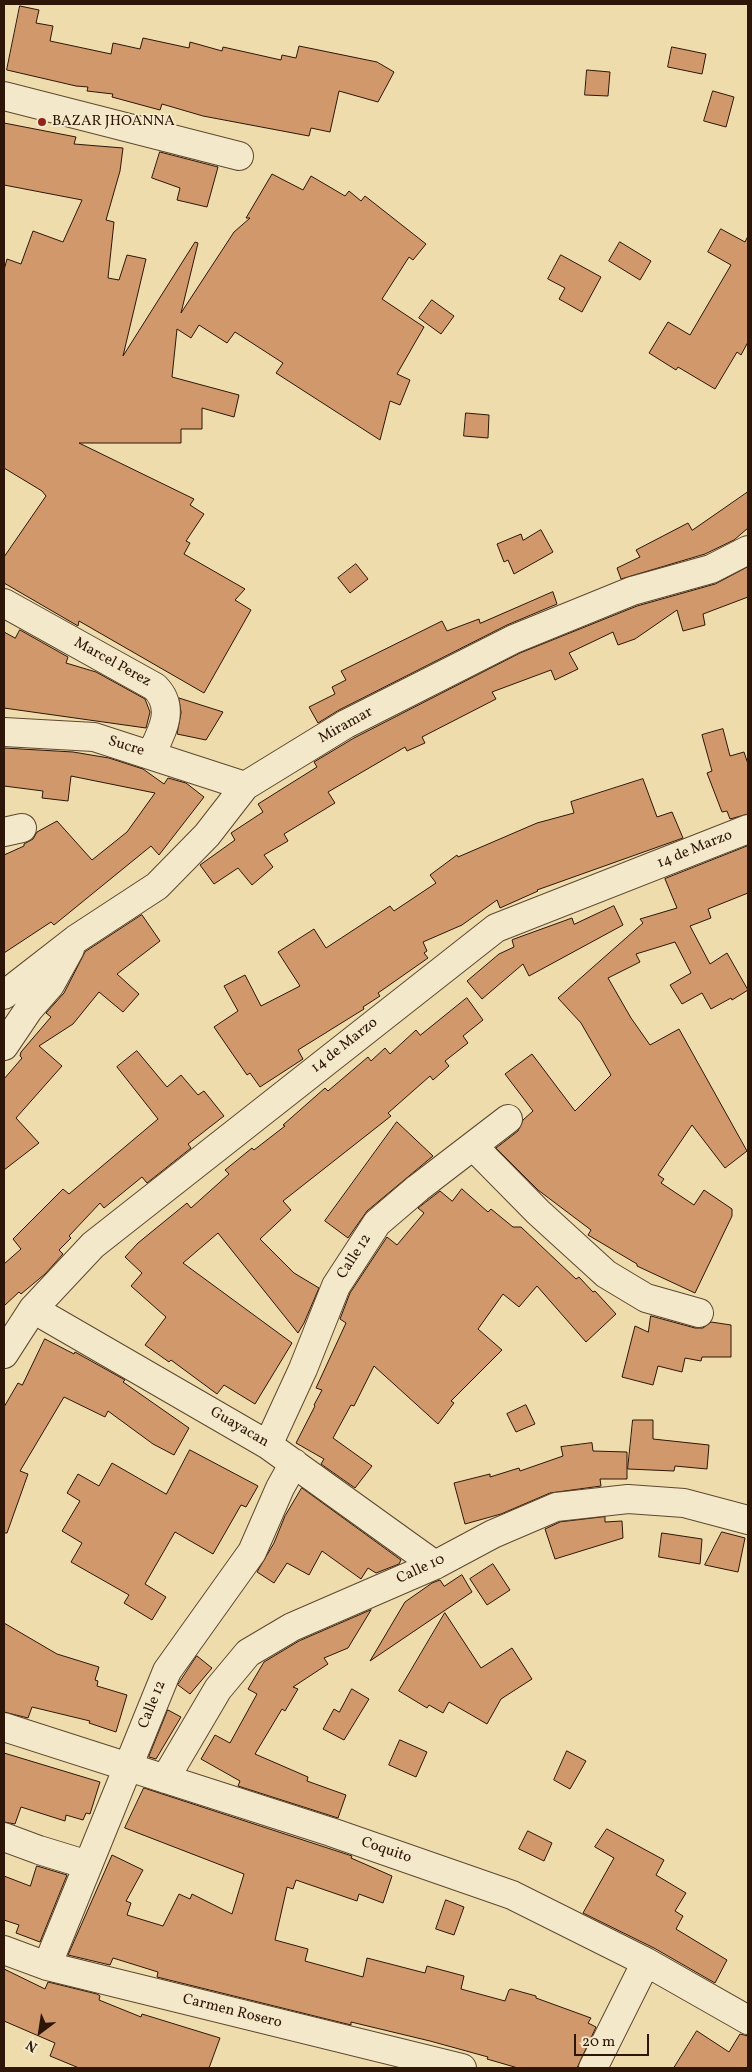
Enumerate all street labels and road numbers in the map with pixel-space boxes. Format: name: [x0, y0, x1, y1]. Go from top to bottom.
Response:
street label: Marcel Perez: [70, 634, 154, 692]
street label: Miramar: [316, 704, 376, 748]
street label: Sucre: [106, 733, 146, 761]
street label: 14 de Marzo: [655, 827, 735, 873]
street label: 14 de Marzo: [308, 1014, 382, 1078]
street label: Calle 12: [334, 1231, 376, 1283]
street label: Guayacan: [206, 1404, 272, 1452]
street label: Calle 10: [394, 1551, 448, 1589]
street label: Calle 12: [135, 1678, 171, 1732]
street label: Coquito: [358, 1834, 414, 1868]
street label: Carmen Rosero: [181, 1991, 283, 2033]

